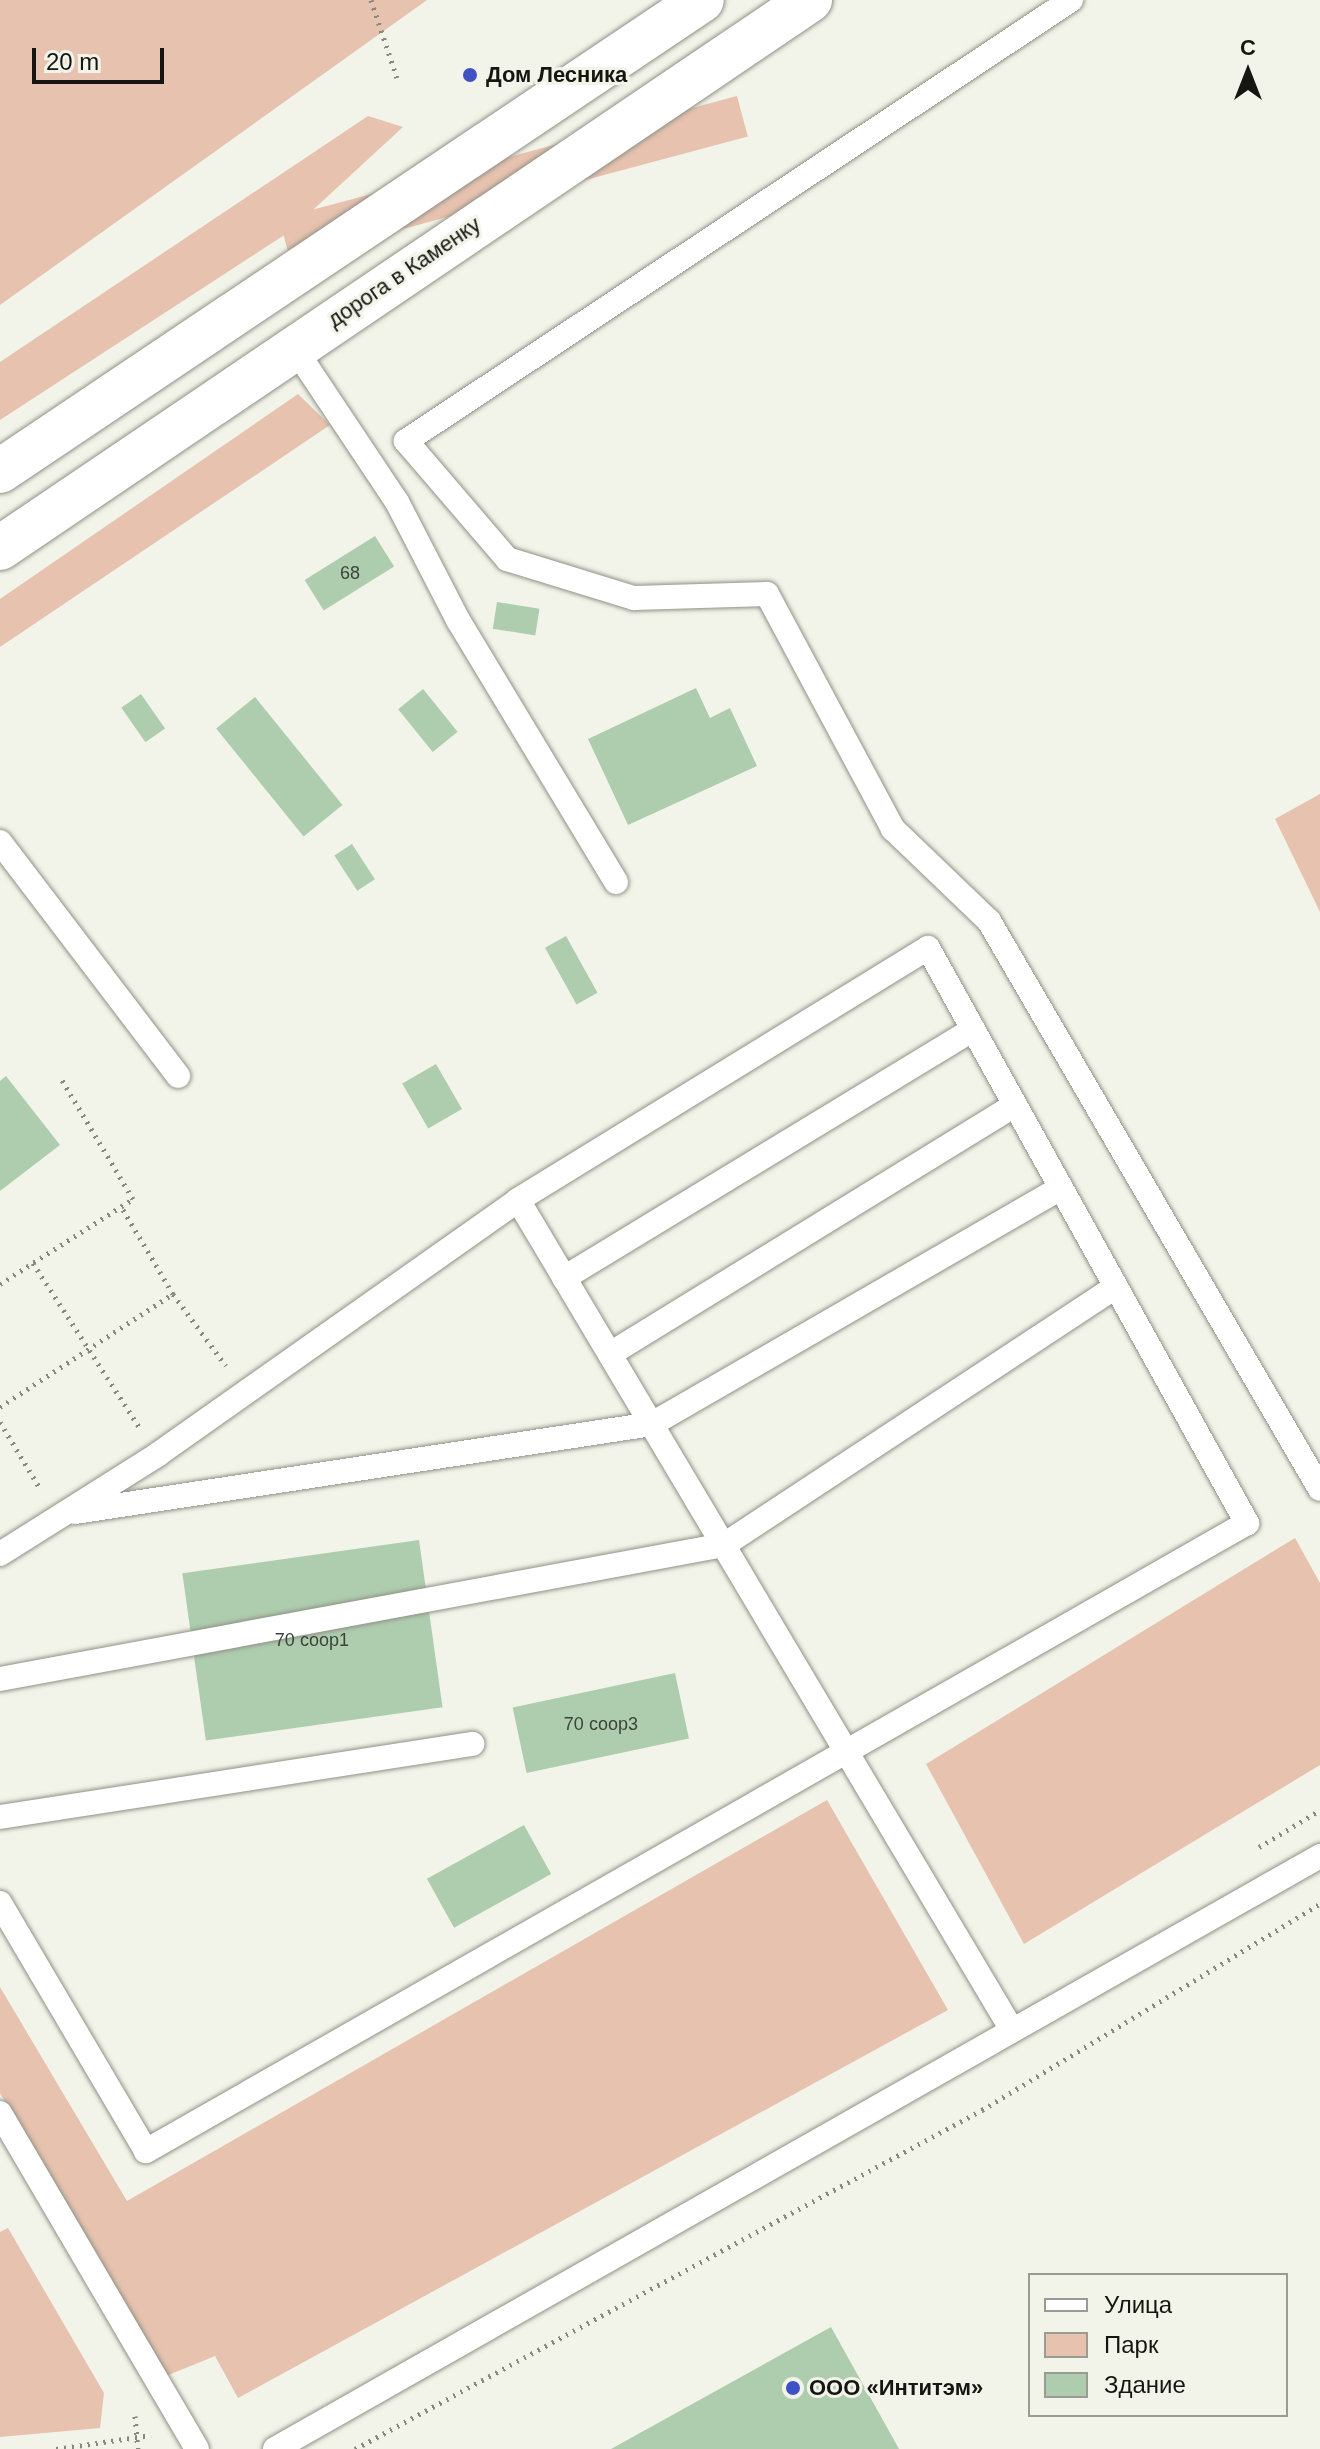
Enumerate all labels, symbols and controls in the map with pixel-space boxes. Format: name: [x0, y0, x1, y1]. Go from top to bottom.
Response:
scale bar: [36, 32, 168, 82]
north arrow: [1208, 32, 1288, 112]
text: С: [1240, 35, 1256, 60]
text: 20 m: [46, 48, 99, 75]
place label: Дом Лесника: [486, 62, 627, 88]
marker: Дом Лесника: [461, 66, 479, 84]
street label: дорога в Каменку: [323, 211, 485, 333]
house number: 68: [340, 562, 360, 584]
house number: 70 соор1: [275, 1629, 349, 1651]
house number: 70 соор3: [564, 1713, 638, 1735]
legend: [1028, 2273, 1288, 2417]
text: Улица: [1104, 2291, 1172, 2318]
text: Парк: [1104, 2331, 1158, 2358]
text: Здание: [1104, 2371, 1186, 2398]
place label: ООО «Интитэм»: [809, 2375, 983, 2401]
marker: ООО «Интитэм»: [784, 2379, 802, 2397]

